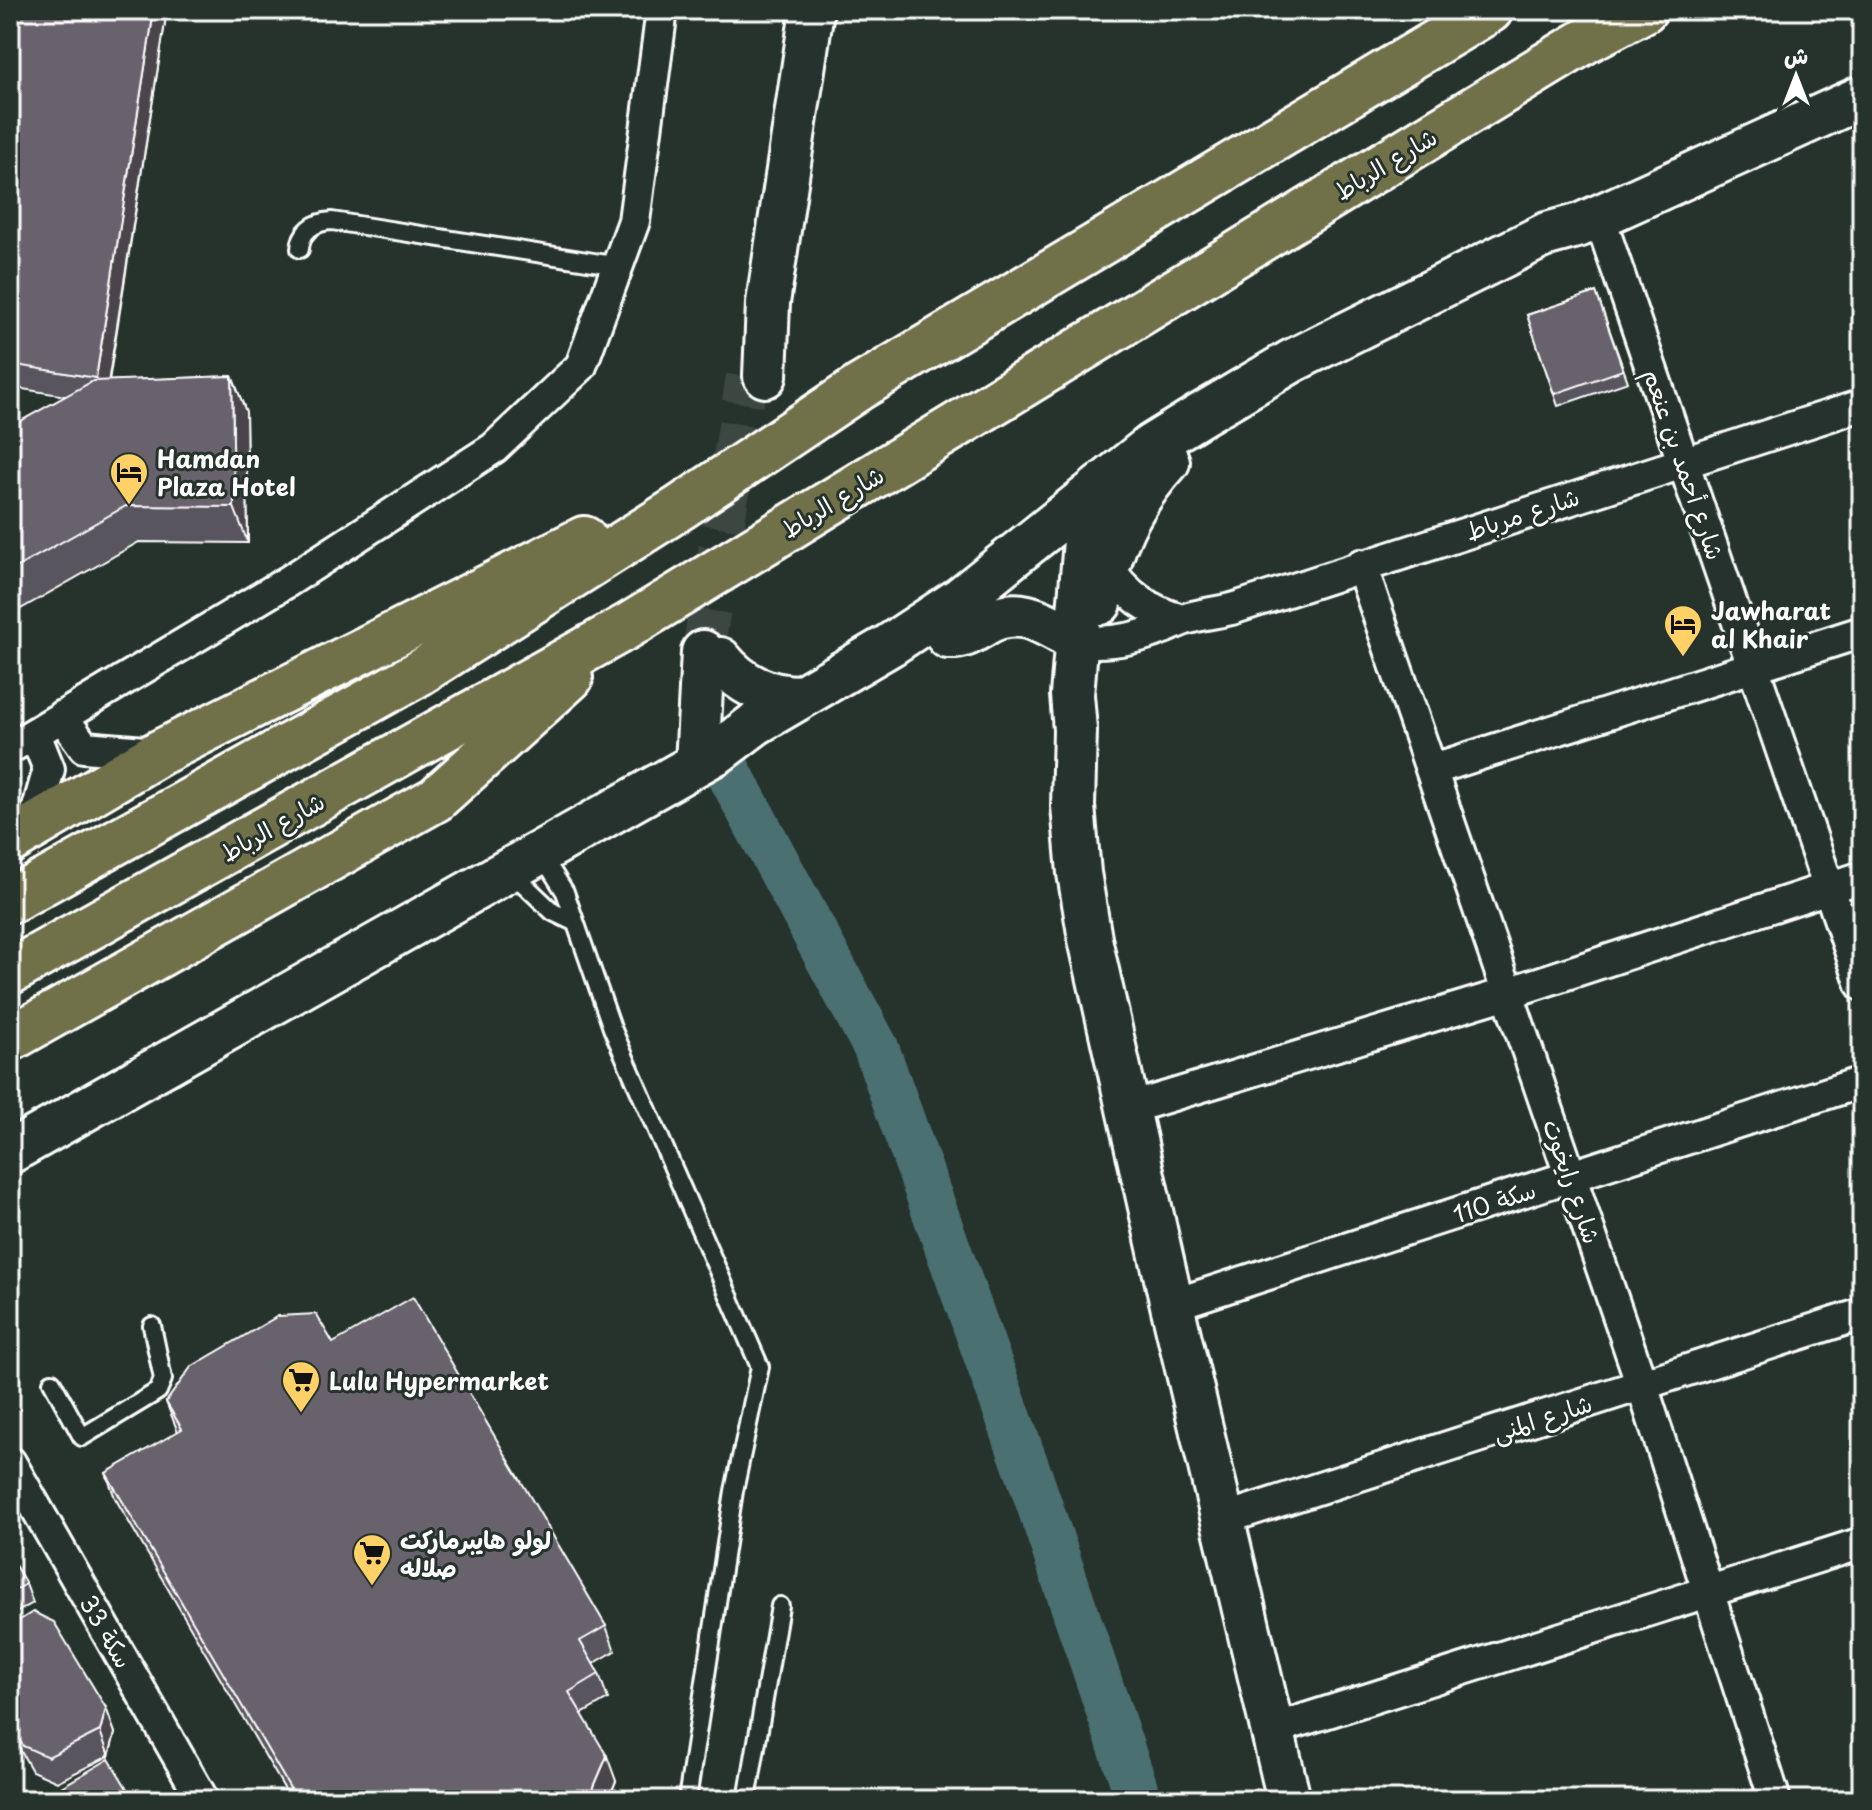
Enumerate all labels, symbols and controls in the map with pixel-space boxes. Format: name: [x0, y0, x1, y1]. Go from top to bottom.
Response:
north arrow: [1756, 36, 1836, 116]
text: ش: [1784, 38, 1808, 71]
street label: شارع الرباط: [1327, 118, 1444, 209]
street label: شارع أحمد بن عنعم: [1634, 364, 1735, 565]
place label: Hamdan Plaza Hotel: [157, 440, 296, 504]
hotel icon: Hamdan Plaza Hotel: [108, 451, 150, 506]
street label: شارع الرباط: [774, 456, 891, 547]
street label: شارع مرباط: [1460, 478, 1584, 549]
place label: Jawharat al Khair: [1711, 592, 1831, 656]
hotel icon: Jawharat al Khair: [1662, 603, 1704, 658]
street label: شارع الرباط: [213, 783, 331, 870]
street label: شارع رايخوت: [1534, 1114, 1611, 1248]
street label: سكة 110: [1448, 1171, 1540, 1231]
supermarket icon: Lulu Hypermarket: [280, 1359, 322, 1414]
place label: Lulu Hypermarket: [329, 1362, 549, 1398]
street label: شارع المنى: [1488, 1384, 1597, 1451]
place label: لولو هايبرماركت صلاله: [400, 1521, 551, 1585]
supermarket icon: لولو هايبرماركت صلاله: [351, 1532, 393, 1587]
street label: سكة 33: [72, 1588, 142, 1674]

